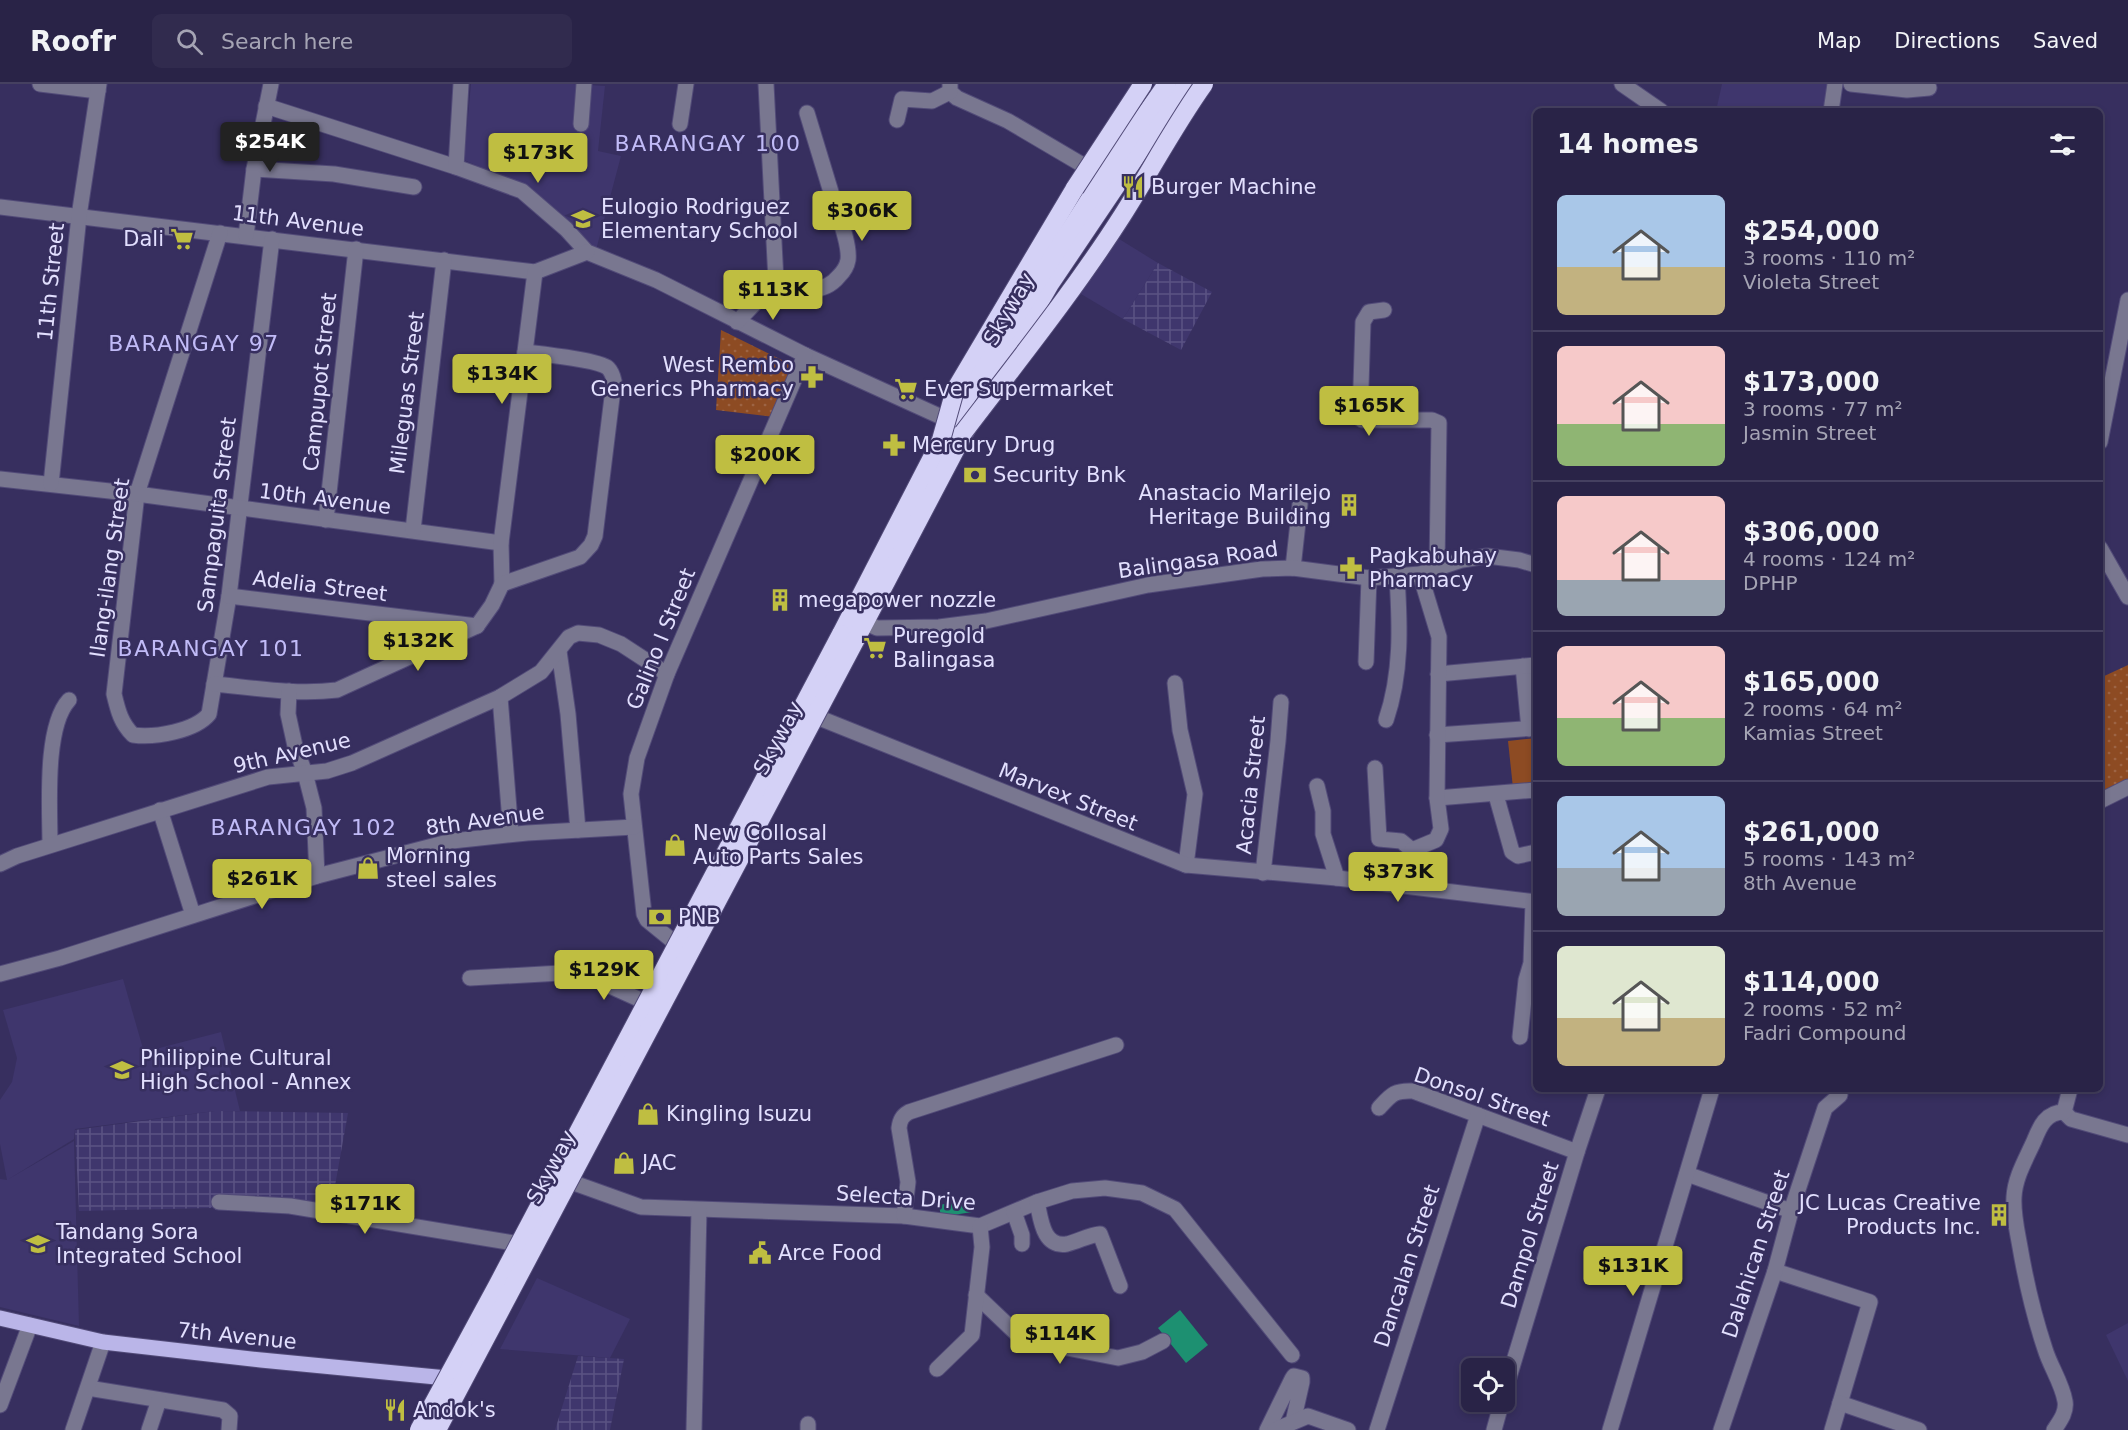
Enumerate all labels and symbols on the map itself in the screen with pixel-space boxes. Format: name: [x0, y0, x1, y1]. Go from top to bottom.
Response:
pin: $254K: [228, 122, 312, 173]
district label: BARANGAY 100: [615, 131, 801, 156]
pin: $173K: [496, 133, 580, 184]
restaurant icon: Burger Machine: [1120, 174, 1146, 200]
place label: Burger Machine: [1151, 175, 1316, 199]
pin: $306K: [820, 191, 904, 242]
place label: Eulogio Rodriguez Elementary School: [601, 195, 798, 243]
street label: 11th Avenue: [231, 201, 365, 241]
school or university icon: Eulogio Rodriguez Elementary School: [570, 206, 596, 232]
street label: 11th Street: [33, 222, 69, 342]
supermarket icon: Dali: [169, 226, 195, 252]
place label: Dali: [123, 227, 164, 251]
street label: Skyway: [979, 269, 1039, 349]
pin: $113K: [731, 270, 815, 321]
street label: Campupot Street: [299, 291, 341, 473]
street label: Mileguas Street: [385, 310, 429, 476]
district label: BARANGAY 97: [108, 331, 280, 356]
place label: West Rembo Generics Pharmacy: [591, 353, 794, 401]
pin: $134K: [460, 354, 544, 405]
pharmacy icon: West Rembo Generics Pharmacy: [799, 364, 825, 390]
supermarket icon: Ever Supermarket: [893, 376, 919, 402]
place label: Ever Supermarket: [924, 377, 1114, 401]
pin: $165K: [1327, 386, 1411, 437]
street label: Sampaguita Street: [193, 416, 241, 614]
pharmacy icon: Mercury Drug: [881, 432, 907, 458]
place label: Mercury Drug: [912, 433, 1055, 457]
pin: $200K: [723, 435, 807, 486]
bank icon: Security Bnk: [962, 462, 988, 488]
place label: Security Bnk: [993, 463, 1127, 487]
street label: Ilang-ilang Street: [86, 477, 134, 659]
street label: 10th Avenue: [258, 479, 392, 519]
place label: Anastacio Marilejo Heritage Building: [1139, 481, 1331, 529]
building icon: Anastacio Marilejo Heritage Building: [1336, 492, 1362, 518]
street label: Balingasa Road: [1116, 537, 1280, 583]
place label: Pagkabuhay Pharmacy: [1369, 544, 1497, 592]
pharmacy icon: Pagkabuhay Pharmacy: [1338, 555, 1364, 581]
street label: Galino Ⅰ Street: [622, 565, 700, 713]
street label: Adelia Street: [251, 566, 389, 606]
building icon: megapower nozzle: [767, 587, 793, 613]
place label: megapower nozzle: [798, 588, 996, 612]
pin: $132K: [376, 621, 460, 672]
place label: Puregold Balingasa: [893, 624, 995, 672]
supermarket icon: Puregold Balingasa: [862, 635, 888, 661]
district label: BARANGAY 101: [118, 636, 304, 661]
street label: Skyway: [749, 697, 807, 779]
street label: Acacia Street: [1232, 715, 1270, 855]
street label: 9th Avenue: [231, 728, 353, 778]
street label: Marvex Street: [995, 758, 1141, 836]
street label: 8th Avenue: [424, 800, 546, 840]
district label: BARANGAY 102: [211, 815, 397, 840]
place label: New Collosal Auto Parts Sales: [693, 821, 863, 869]
shop icon: New Collosal Auto Parts Sales: [662, 832, 688, 858]
place label: Morning steel sales: [386, 844, 497, 892]
pin: $373K: [1356, 852, 1440, 903]
shop icon: Morning steel sales: [355, 855, 381, 881]
pin: $261K: [220, 859, 304, 910]
bank icon: PNB: [647, 904, 673, 930]
place label: PNB: [678, 905, 721, 929]
pin: $129K: [562, 950, 646, 1001]
place label: Philippine Cultural High School - Annex: [140, 1046, 352, 1094]
school or university icon: Philippine Cultural High School - Annex: [109, 1057, 135, 1083]
street label: Donsol Street: [1411, 1062, 1553, 1132]
shop icon: Kingling Isuzu: [635, 1101, 661, 1127]
place label: Kingling Isuzu: [666, 1102, 812, 1126]
street label: Skyway: [522, 1126, 580, 1208]
shop icon: JAC: [611, 1150, 637, 1176]
place label: JAC: [640, 1151, 676, 1175]
street label: Dampol Street: [1496, 1159, 1564, 1311]
street label: Dalahican Street: [1718, 1167, 1794, 1341]
street label: Selecta Drive: [835, 1181, 977, 1215]
street label: Dancalan Street: [1369, 1182, 1445, 1350]
pin: $171K: [323, 1184, 407, 1235]
place label: JC Lucas Creative Products Inc.: [1797, 1191, 1981, 1239]
building icon: JC Lucas Creative Products Inc.: [1986, 1202, 2012, 1228]
place label: Tandang Sora Integrated School: [55, 1220, 242, 1268]
school or university icon: Tandang Sora Integrated School: [25, 1231, 51, 1257]
public building icon: Arce Food: [747, 1240, 773, 1266]
place label: Arce Food: [778, 1241, 882, 1265]
pin: $131K: [1591, 1246, 1675, 1297]
pin: $114K: [1018, 1314, 1102, 1365]
street label: 7th Avenue: [176, 1318, 298, 1354]
restaurant icon: Andok's: [382, 1397, 408, 1423]
place label: Andok's: [413, 1398, 496, 1422]

